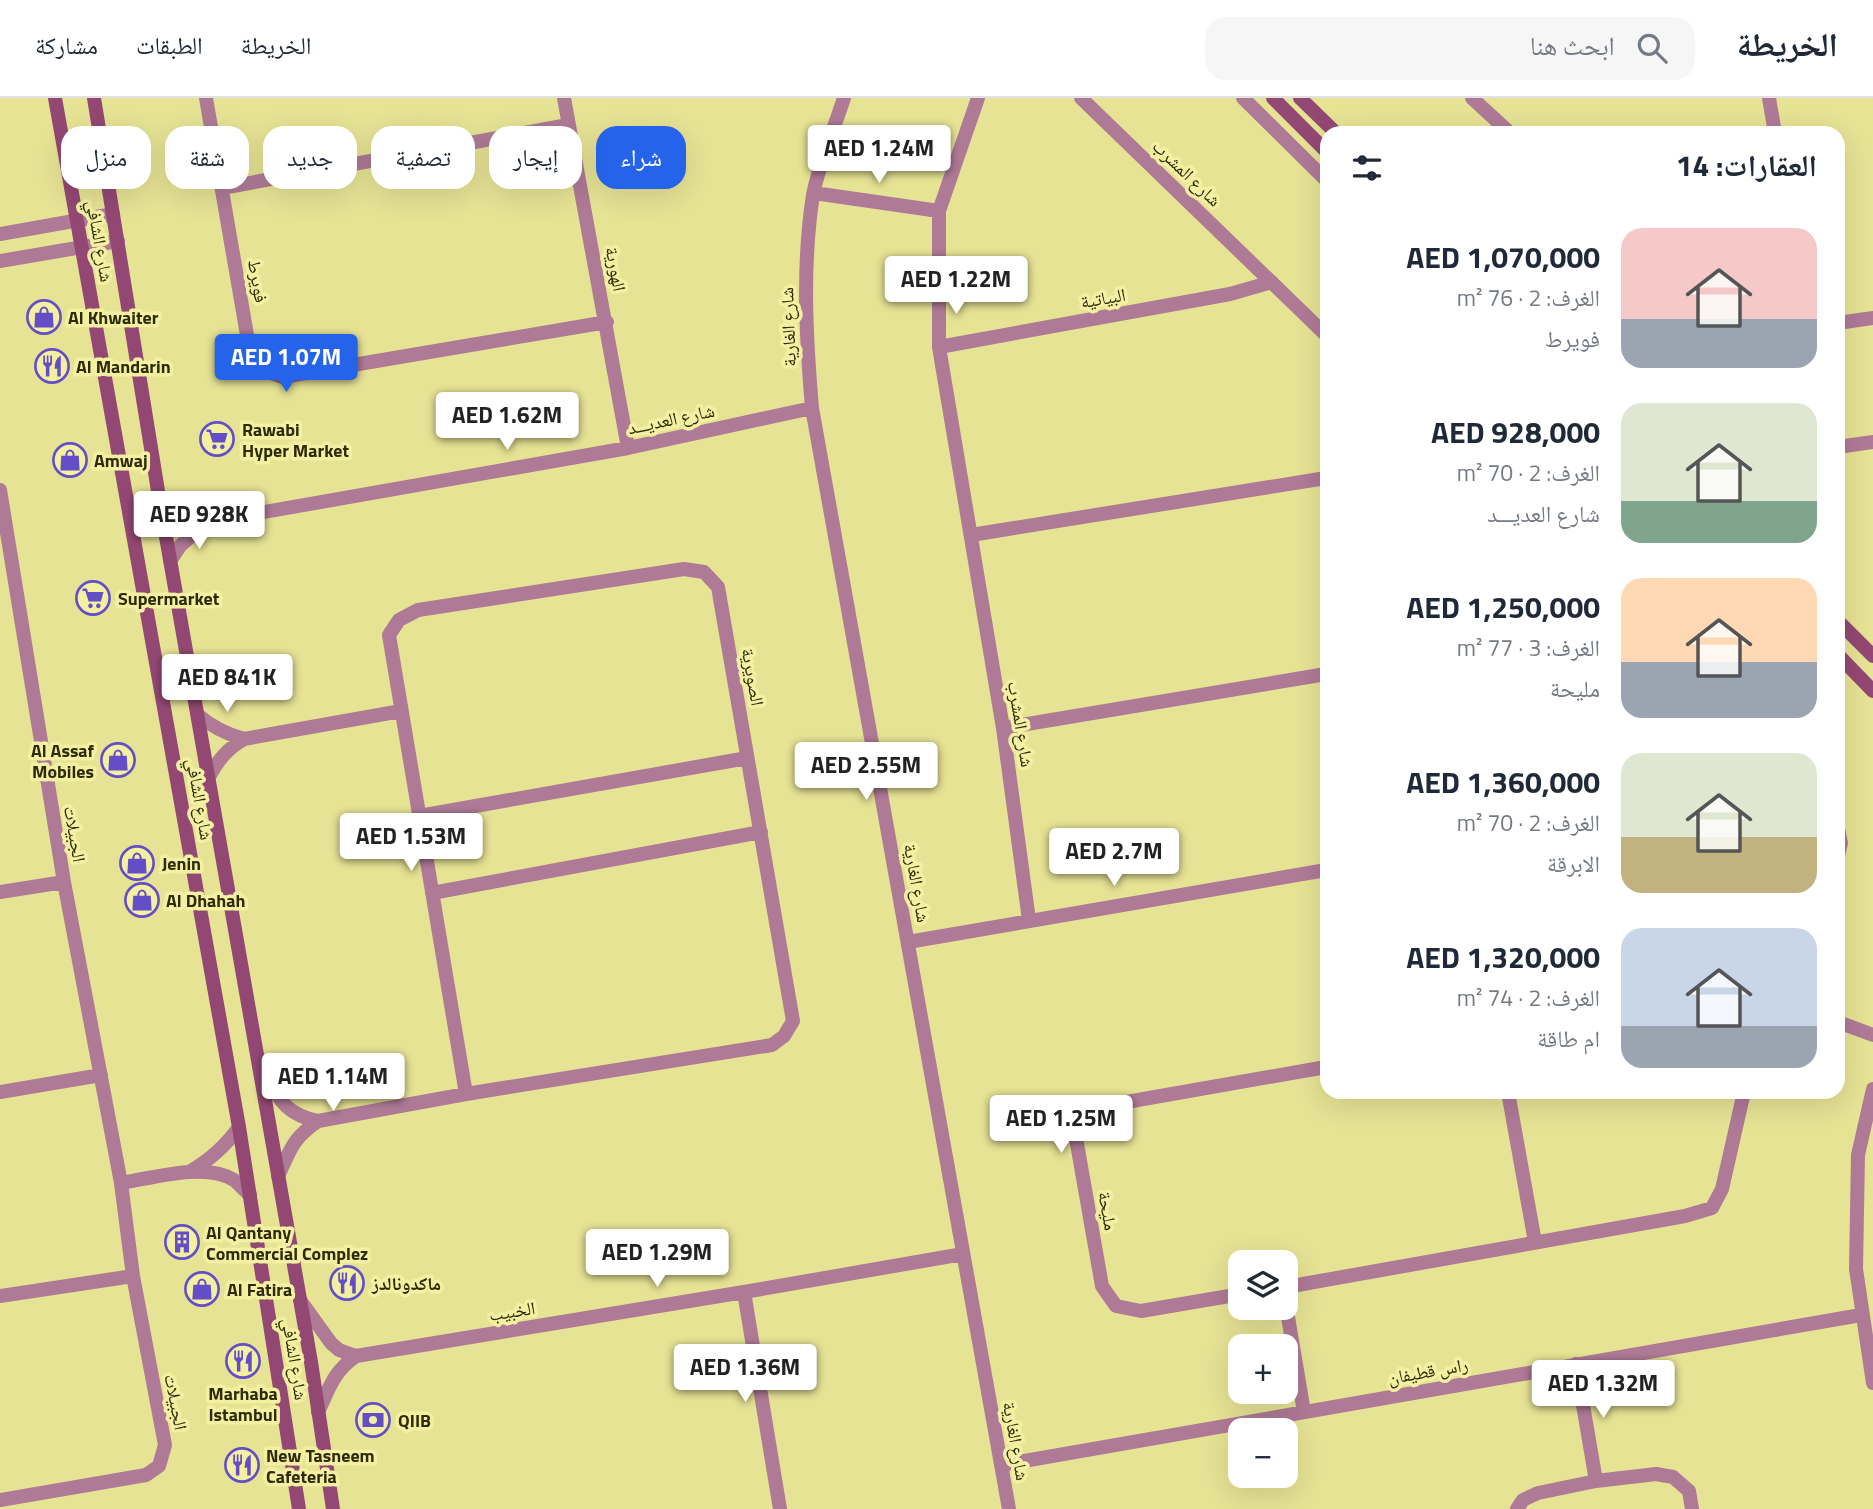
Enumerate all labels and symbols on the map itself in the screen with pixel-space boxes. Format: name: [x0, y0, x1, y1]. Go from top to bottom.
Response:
pin: AED 1.24M: [799, 126, 959, 185]
street label: شارع المشرب: [1146, 133, 1228, 213]
street label: شارع الشافي: [78, 198, 120, 284]
street label: الهورية: [598, 245, 634, 293]
pin: AED 1.22M: [876, 256, 1036, 316]
street label: فويرط: [241, 257, 275, 305]
street label: البياتية: [1078, 281, 1128, 315]
street label: شارع الغارية: [773, 287, 803, 367]
shop icon: Al Khwaiter: [25, 298, 63, 336]
place label: Al Khwaiter: [68, 304, 159, 331]
pin: AED 1.07M: [206, 334, 366, 394]
restaurant icon: Al Mandarin: [33, 347, 71, 385]
place label: Al Mandarin: [76, 353, 171, 380]
pin: AED 1.62M: [427, 392, 587, 452]
street label: شارع العديـــد: [625, 397, 717, 441]
place label: Rawabi Hyper Market: [242, 416, 349, 464]
supermarket icon: Rawabi Hyper Market: [198, 420, 236, 458]
shop icon: Amwaj: [51, 441, 89, 479]
place label: Amwaj: [94, 447, 148, 474]
pin: AED 928K: [127, 491, 271, 551]
supermarket icon: Supermarket: [74, 579, 112, 617]
place label: Supermarket: [118, 585, 220, 612]
street label: الصويرية: [735, 646, 771, 708]
pin: AED 841K: [155, 654, 299, 714]
street label: شارع المشرب: [1001, 679, 1041, 769]
place label: Al Assaf Mobiles: [31, 737, 95, 785]
shop icon: Al Assaf Mobiles: [99, 741, 137, 779]
pin: AED 2.55M: [786, 742, 946, 802]
street label: شارع الشافي: [178, 756, 220, 842]
street label: الجبيلات: [57, 804, 93, 864]
pin: AED 1.53M: [331, 814, 491, 873]
pin: AED 2.7M: [1042, 828, 1186, 888]
street label: شارع الغارية: [897, 841, 937, 925]
shop icon: Jenin: [118, 844, 156, 882]
place label: Jenin: [162, 850, 201, 877]
shop icon: Al Dhahah: [123, 881, 161, 919]
place label: Al Dhahah: [166, 887, 245, 914]
pin: AED 1.14M: [253, 1054, 413, 1113]
pin: AED 1.25M: [981, 1096, 1141, 1155]
street label: مليحة: [1091, 1189, 1125, 1233]
place label: Al Qantany Commercial Complez: [206, 1219, 368, 1267]
building icon: Al Qantany Commercial Complez: [163, 1223, 201, 1261]
pin: AED 1.29M: [577, 1230, 737, 1289]
restaurant icon: ماكدونالدز: [328, 1264, 366, 1302]
shop icon: Al Fatira: [183, 1270, 221, 1308]
place label: ماكدونالدز: [371, 1270, 441, 1297]
place label: Al Fatira: [227, 1276, 292, 1303]
street label: الخبيب: [487, 1294, 537, 1328]
street label: شارع الشافي: [274, 1316, 315, 1402]
restaurant icon: Marhaba Istambul: [224, 1342, 262, 1380]
pin: AED 1.36M: [665, 1344, 825, 1404]
street label: راس قطيفان: [1386, 1351, 1470, 1391]
pin: AED 1.32M: [1523, 1360, 1683, 1420]
street label: الجبيلات: [157, 1372, 195, 1432]
place label: Marhaba Istambul: [208, 1380, 278, 1428]
street label: شارع الغارية: [996, 1399, 1036, 1483]
bank icon: QIIB: [354, 1401, 392, 1439]
place label: QIIB: [398, 1407, 431, 1434]
place label: New Tasneem Cafeteria: [266, 1442, 375, 1490]
restaurant icon: New Tasneem Cafeteria: [223, 1446, 261, 1484]

